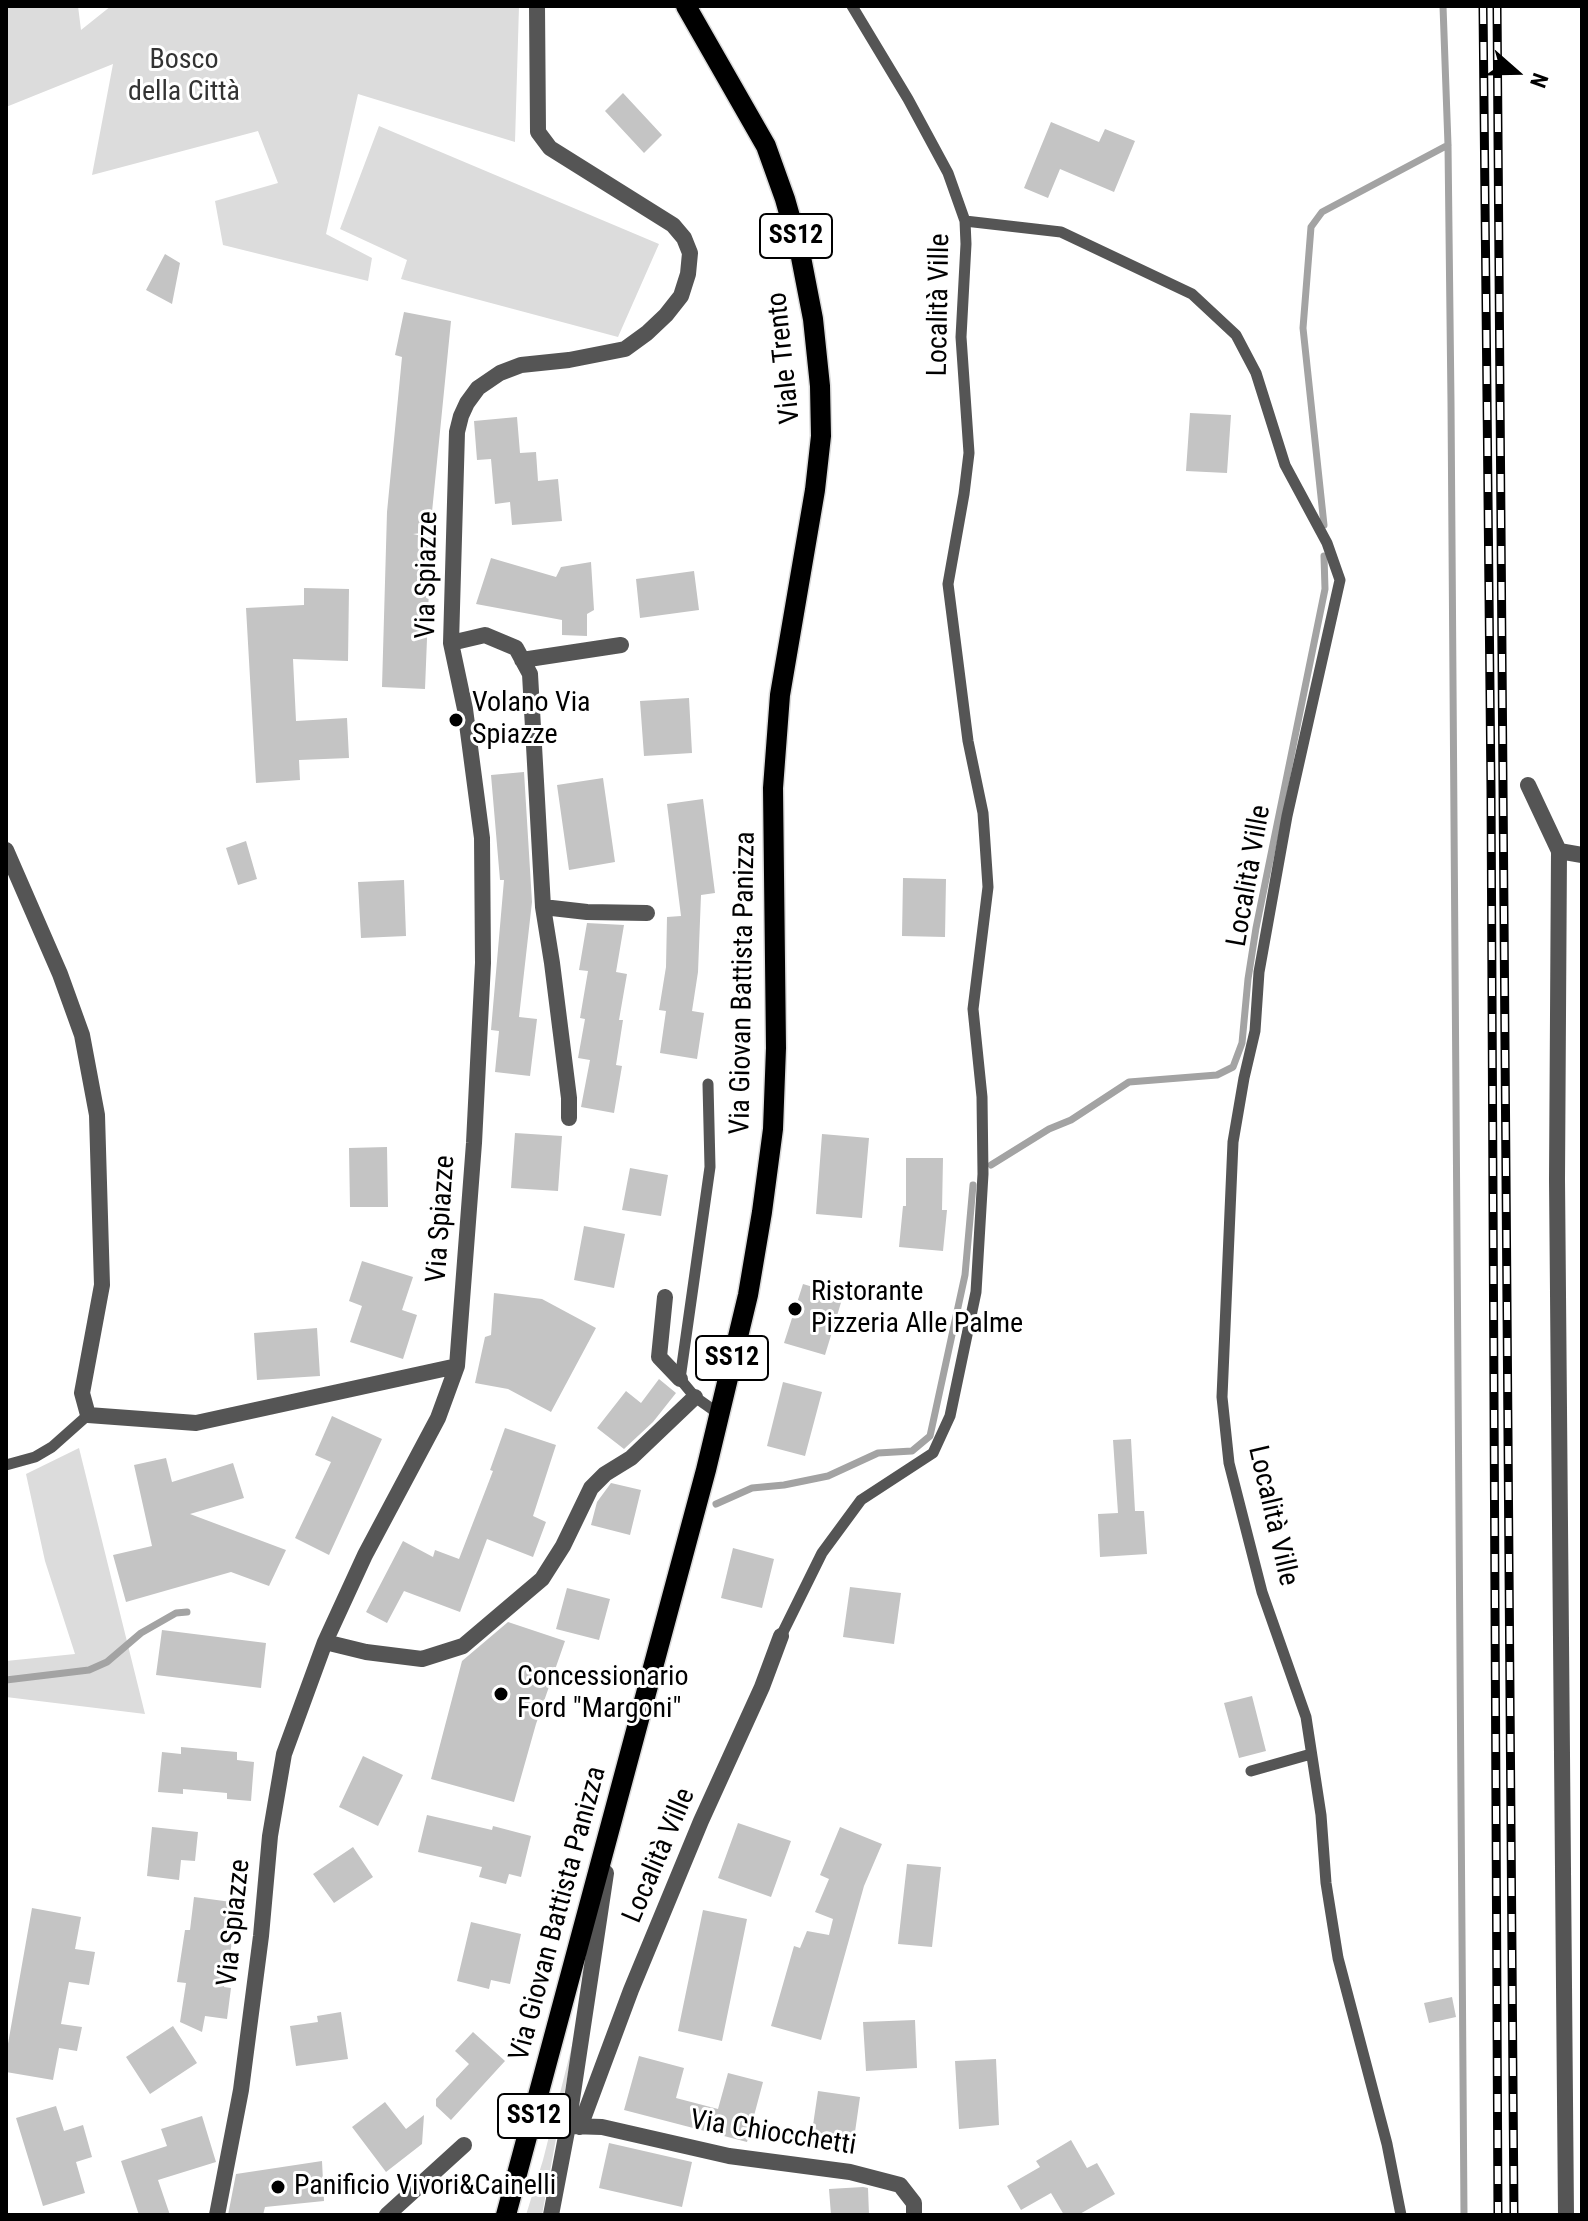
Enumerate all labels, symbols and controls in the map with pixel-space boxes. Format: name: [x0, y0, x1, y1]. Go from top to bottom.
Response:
north arrow: [1476, 32, 1556, 112]
park label: Bosco della Città: [128, 44, 240, 110]
text: N: [1525, 70, 1553, 91]
road number: SS12: [760, 214, 832, 258]
street label: Località Ville: [922, 233, 958, 377]
street label: Viale Trento: [761, 291, 809, 425]
street label: Via Spiazze: [410, 511, 446, 639]
place label: Volano Via Spiazze: [472, 687, 591, 753]
marker: Volano Via Spiazze: [447, 711, 465, 729]
street label: Località Ville: [1221, 803, 1279, 949]
street label: Via Giovan Battista Panizza: [725, 831, 763, 1135]
street label: Via Spiazze: [421, 1154, 463, 1284]
place label: Ristorante Pizzeria Alle Palme: [811, 1276, 1023, 1342]
marker: Ristorante Pizzeria Alle Palme: [786, 1300, 804, 1318]
road number: SS12: [696, 1336, 768, 1380]
street label: Località Ville: [1240, 1443, 1304, 1589]
place label: Concessionario Ford "Margoni": [517, 1661, 689, 1727]
marker: Concessionario Ford "Margoni": [492, 1685, 510, 1703]
street label: Via Giovan Battista Panizza: [504, 1763, 614, 2065]
street label: Località Ville: [617, 1784, 703, 1928]
street label: Via Spiazze: [212, 1858, 258, 1988]
road number: SS12: [498, 2094, 570, 2138]
street label: Via Chiocchetti: [688, 2104, 858, 2164]
place label: Panificio Vivori&Cainelli: [294, 2170, 556, 2204]
marker: Panificio Vivori&Cainelli: [269, 2178, 287, 2196]

